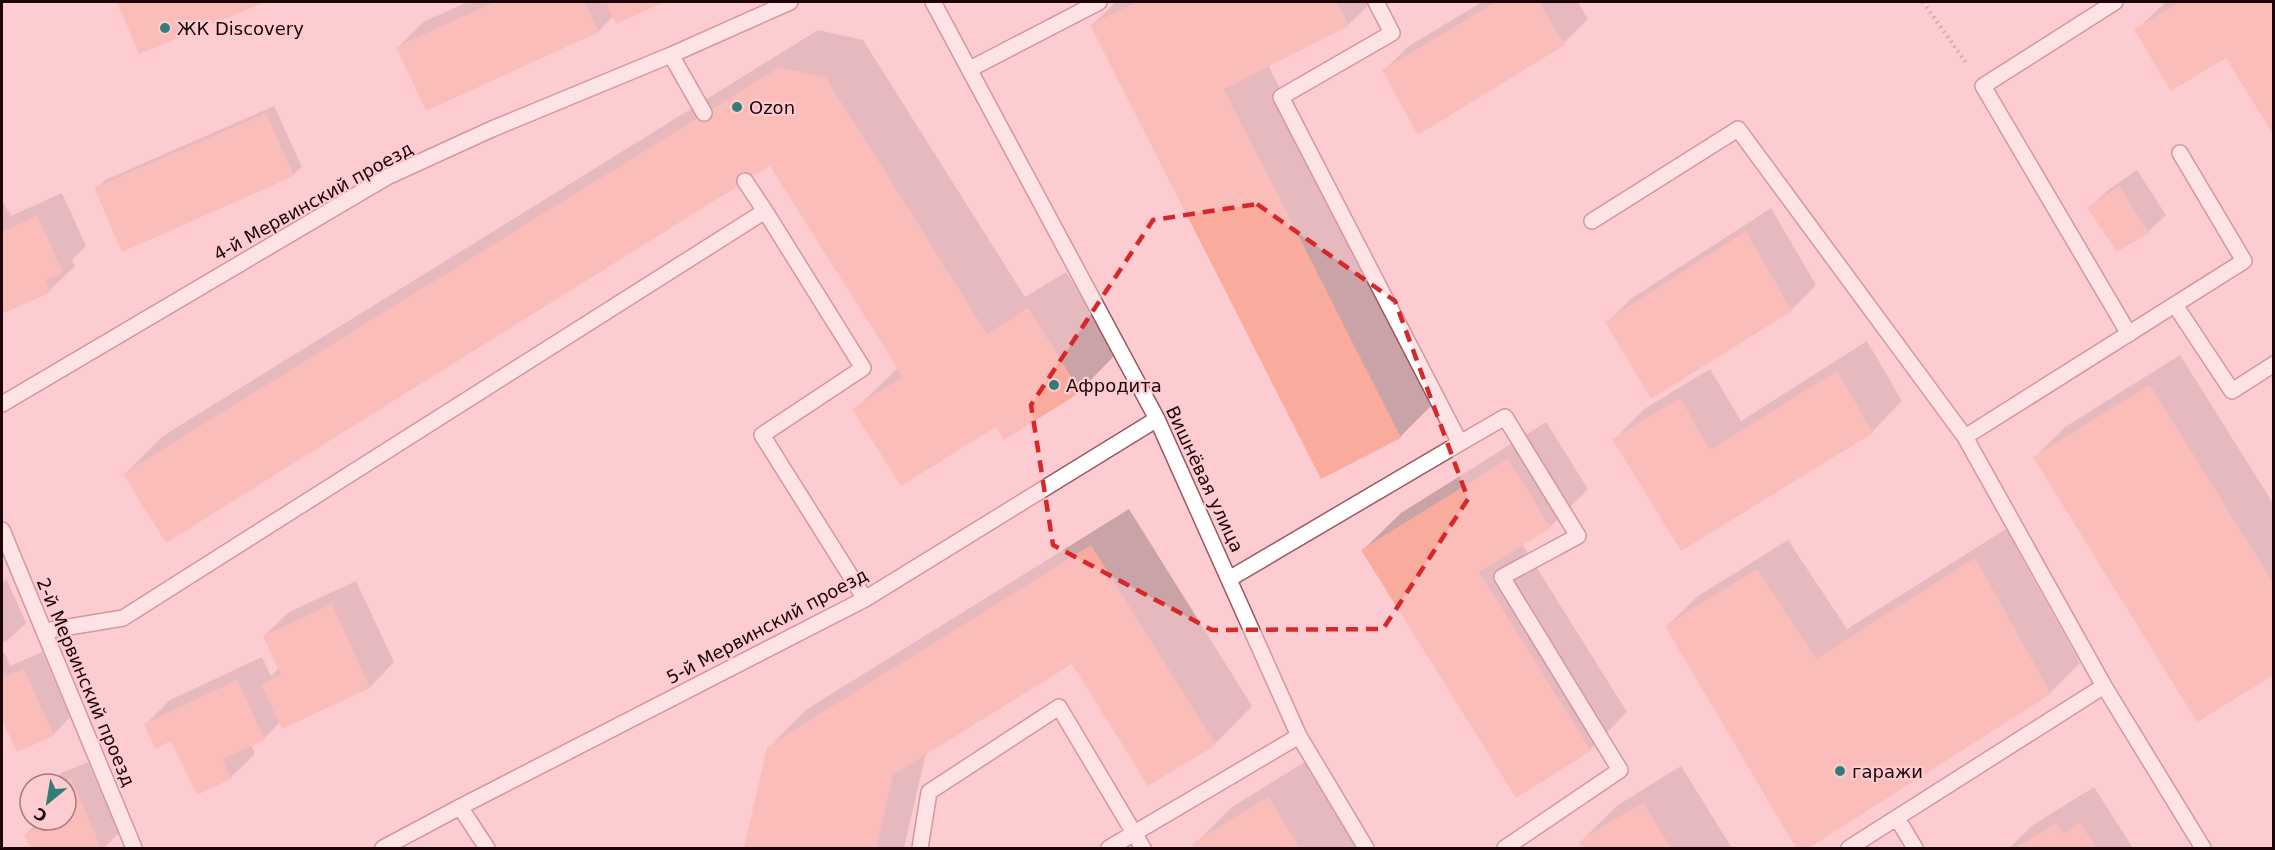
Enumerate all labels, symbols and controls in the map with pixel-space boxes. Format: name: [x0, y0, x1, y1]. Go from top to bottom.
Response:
place label: ЖК Discovery: [177, 18, 304, 39]
marker: ЖК Discovery: [158, 21, 172, 35]
place label: Ozon: [749, 97, 795, 118]
marker: Ozon: [730, 100, 744, 114]
street label: 4-й Мервинский проезд: [210, 137, 416, 265]
place label: Афродита: [1066, 375, 1162, 396]
marker: Афродита: [1047, 378, 1061, 392]
street label: Вишнёвая улица: [1162, 403, 1248, 555]
street label: 5-й Мервинский проезд: [663, 564, 871, 688]
street label: 2-й Мервинский проезд: [32, 574, 140, 790]
place label: гаражи: [1852, 761, 1923, 782]
marker: гаражи: [1833, 764, 1847, 778]
north arrow: [18, 772, 78, 832]
text: С: [31, 803, 51, 826]

